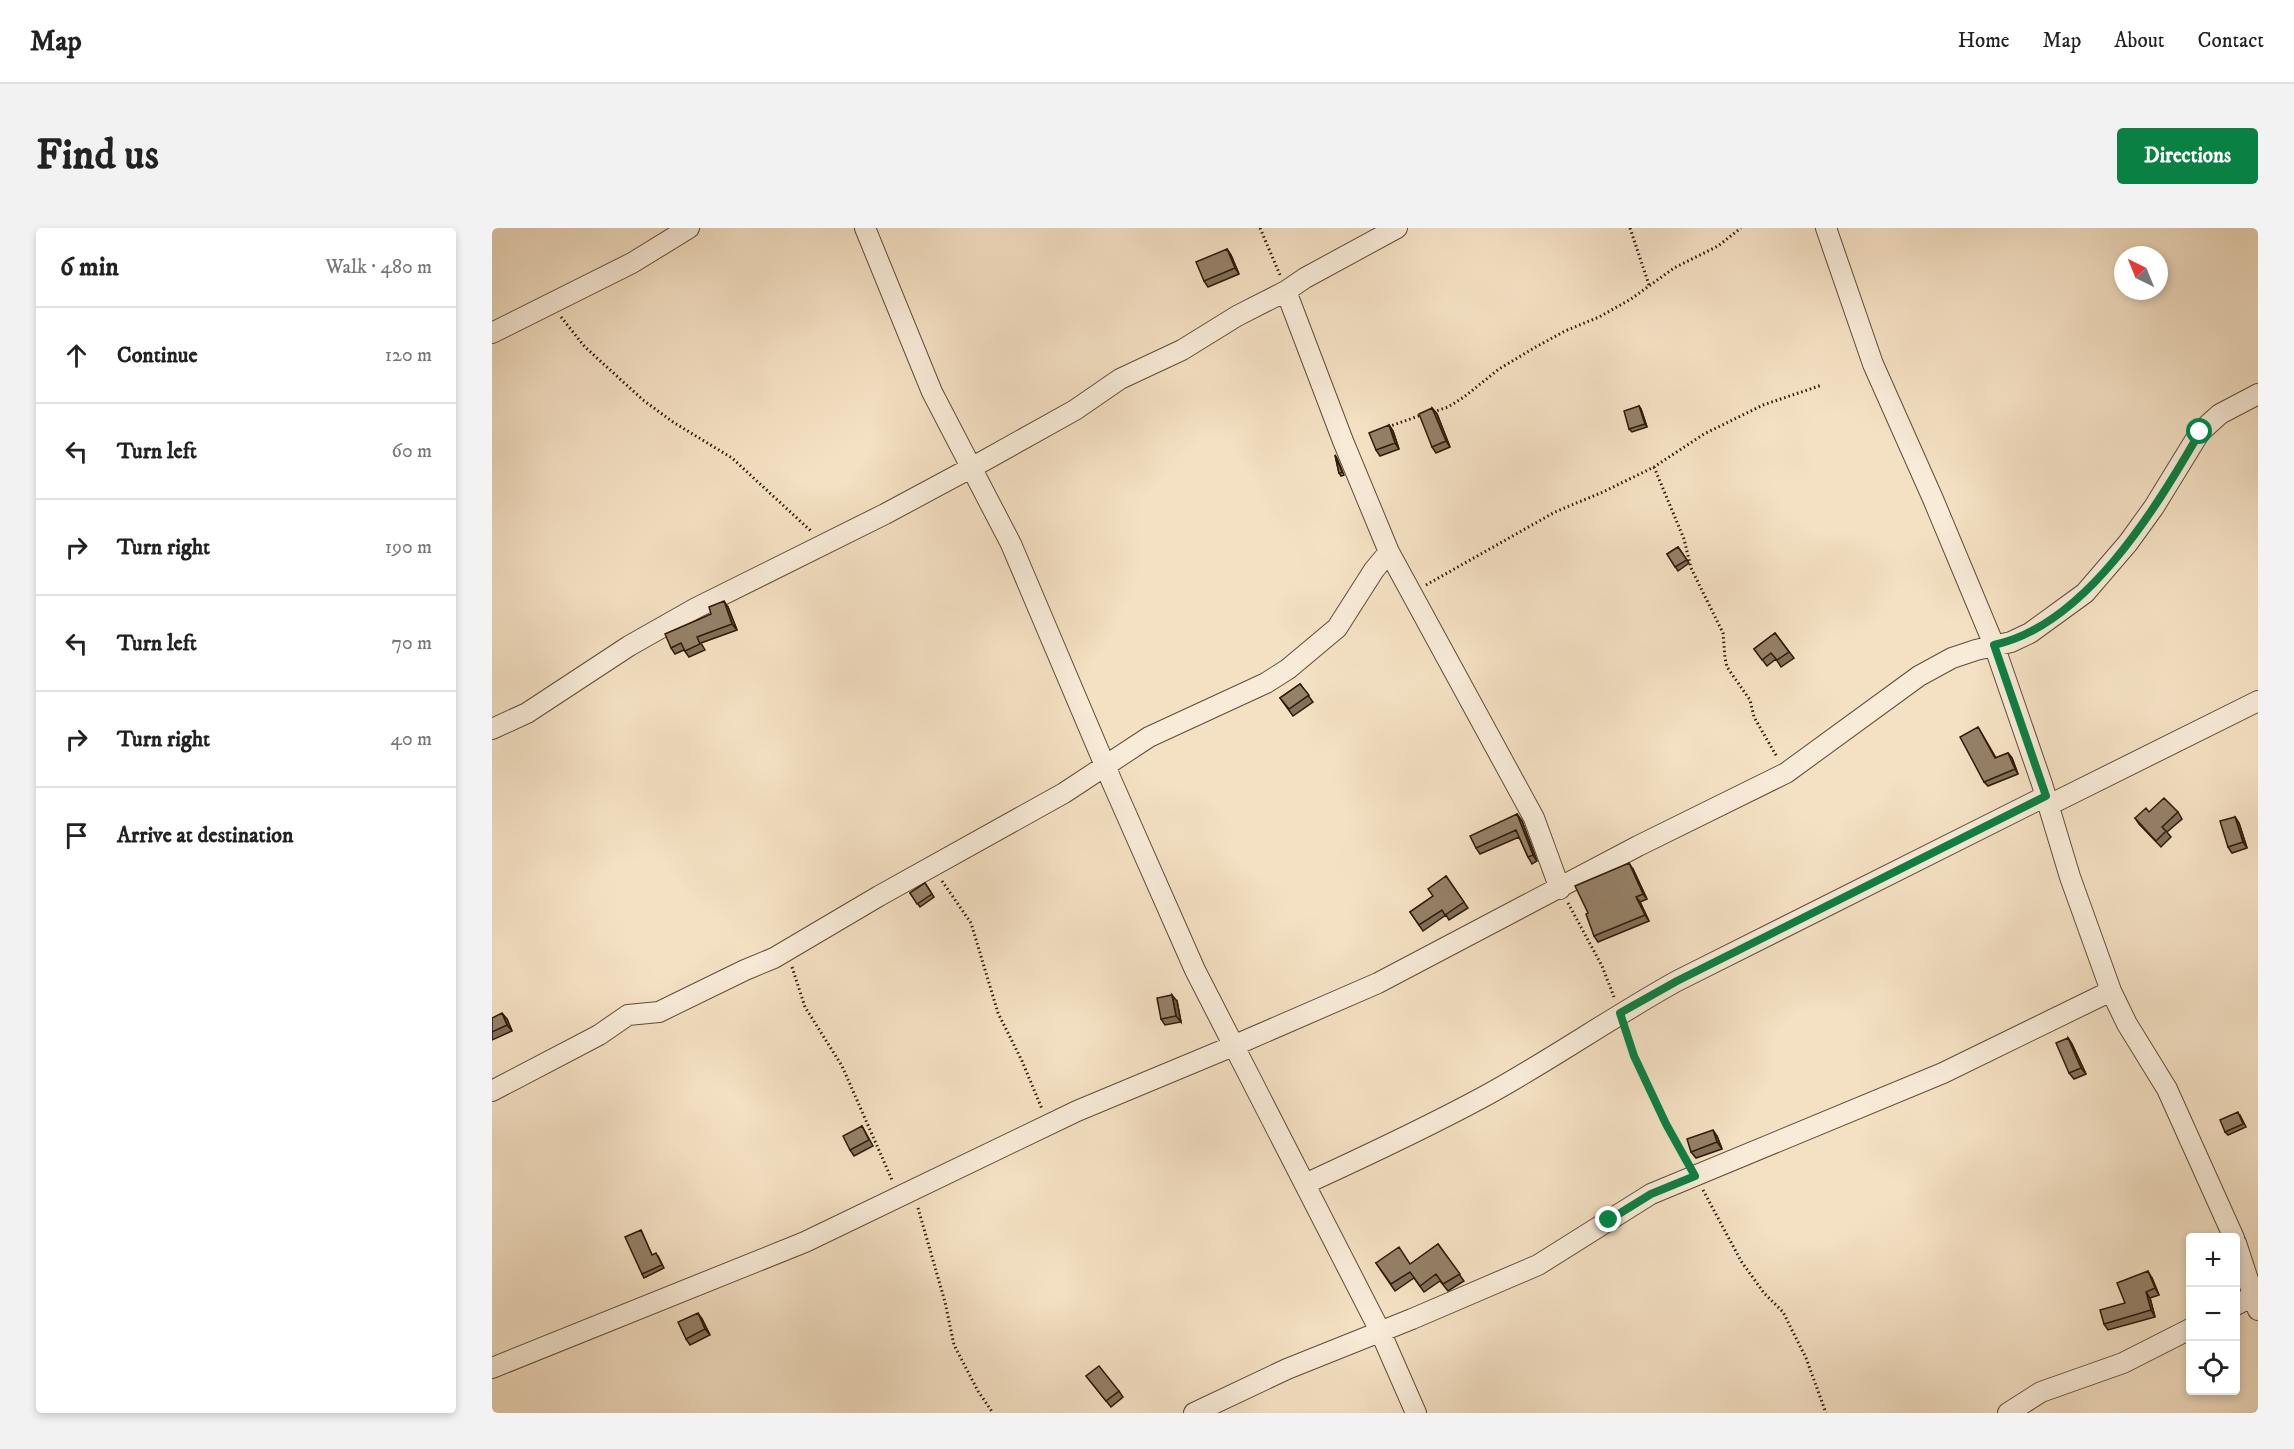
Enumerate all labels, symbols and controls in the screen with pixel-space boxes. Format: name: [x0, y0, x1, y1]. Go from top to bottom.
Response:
text: Map: [30, 24, 82, 59]
text: Home: [1958, 28, 2010, 54]
text: Map: [2043, 28, 2081, 54]
text: About: [2114, 28, 2165, 54]
text: Contact: [2198, 28, 2264, 54]
button: Directions: [2117, 128, 2258, 184]
text: Find us: [36, 130, 159, 182]
north arrow: [2114, 246, 2168, 300]
text: 6 min: [60, 251, 119, 284]
text: Walk · 480 m: [325, 255, 432, 280]
icon: ahead: [60, 339, 93, 372]
text: Continue: [117, 342, 198, 369]
text: 120 m: [385, 343, 432, 368]
route start: [2186, 418, 2212, 444]
icon: left: [60, 435, 93, 468]
text: Turn left: [117, 438, 197, 465]
text: 60 m: [392, 439, 432, 464]
icon: right: [60, 531, 93, 564]
text: Turn right: [117, 534, 210, 561]
text: 190 m: [385, 535, 432, 560]
icon: left: [60, 627, 93, 660]
text: Turn left: [117, 630, 197, 657]
text: 70 m: [391, 631, 432, 656]
icon: right: [60, 723, 93, 756]
text: Turn right: [117, 726, 210, 753]
text: 40 m: [390, 727, 432, 752]
icon: arrive: [60, 819, 93, 852]
text: Arrive at destination: [117, 822, 294, 849]
route end: [1595, 1206, 1621, 1232]
map controls: [2186, 1233, 2240, 1395]
button: +: [2186, 1233, 2240, 1287]
button: −: [2186, 1287, 2240, 1341]
button: locate: [2186, 1341, 2240, 1395]

